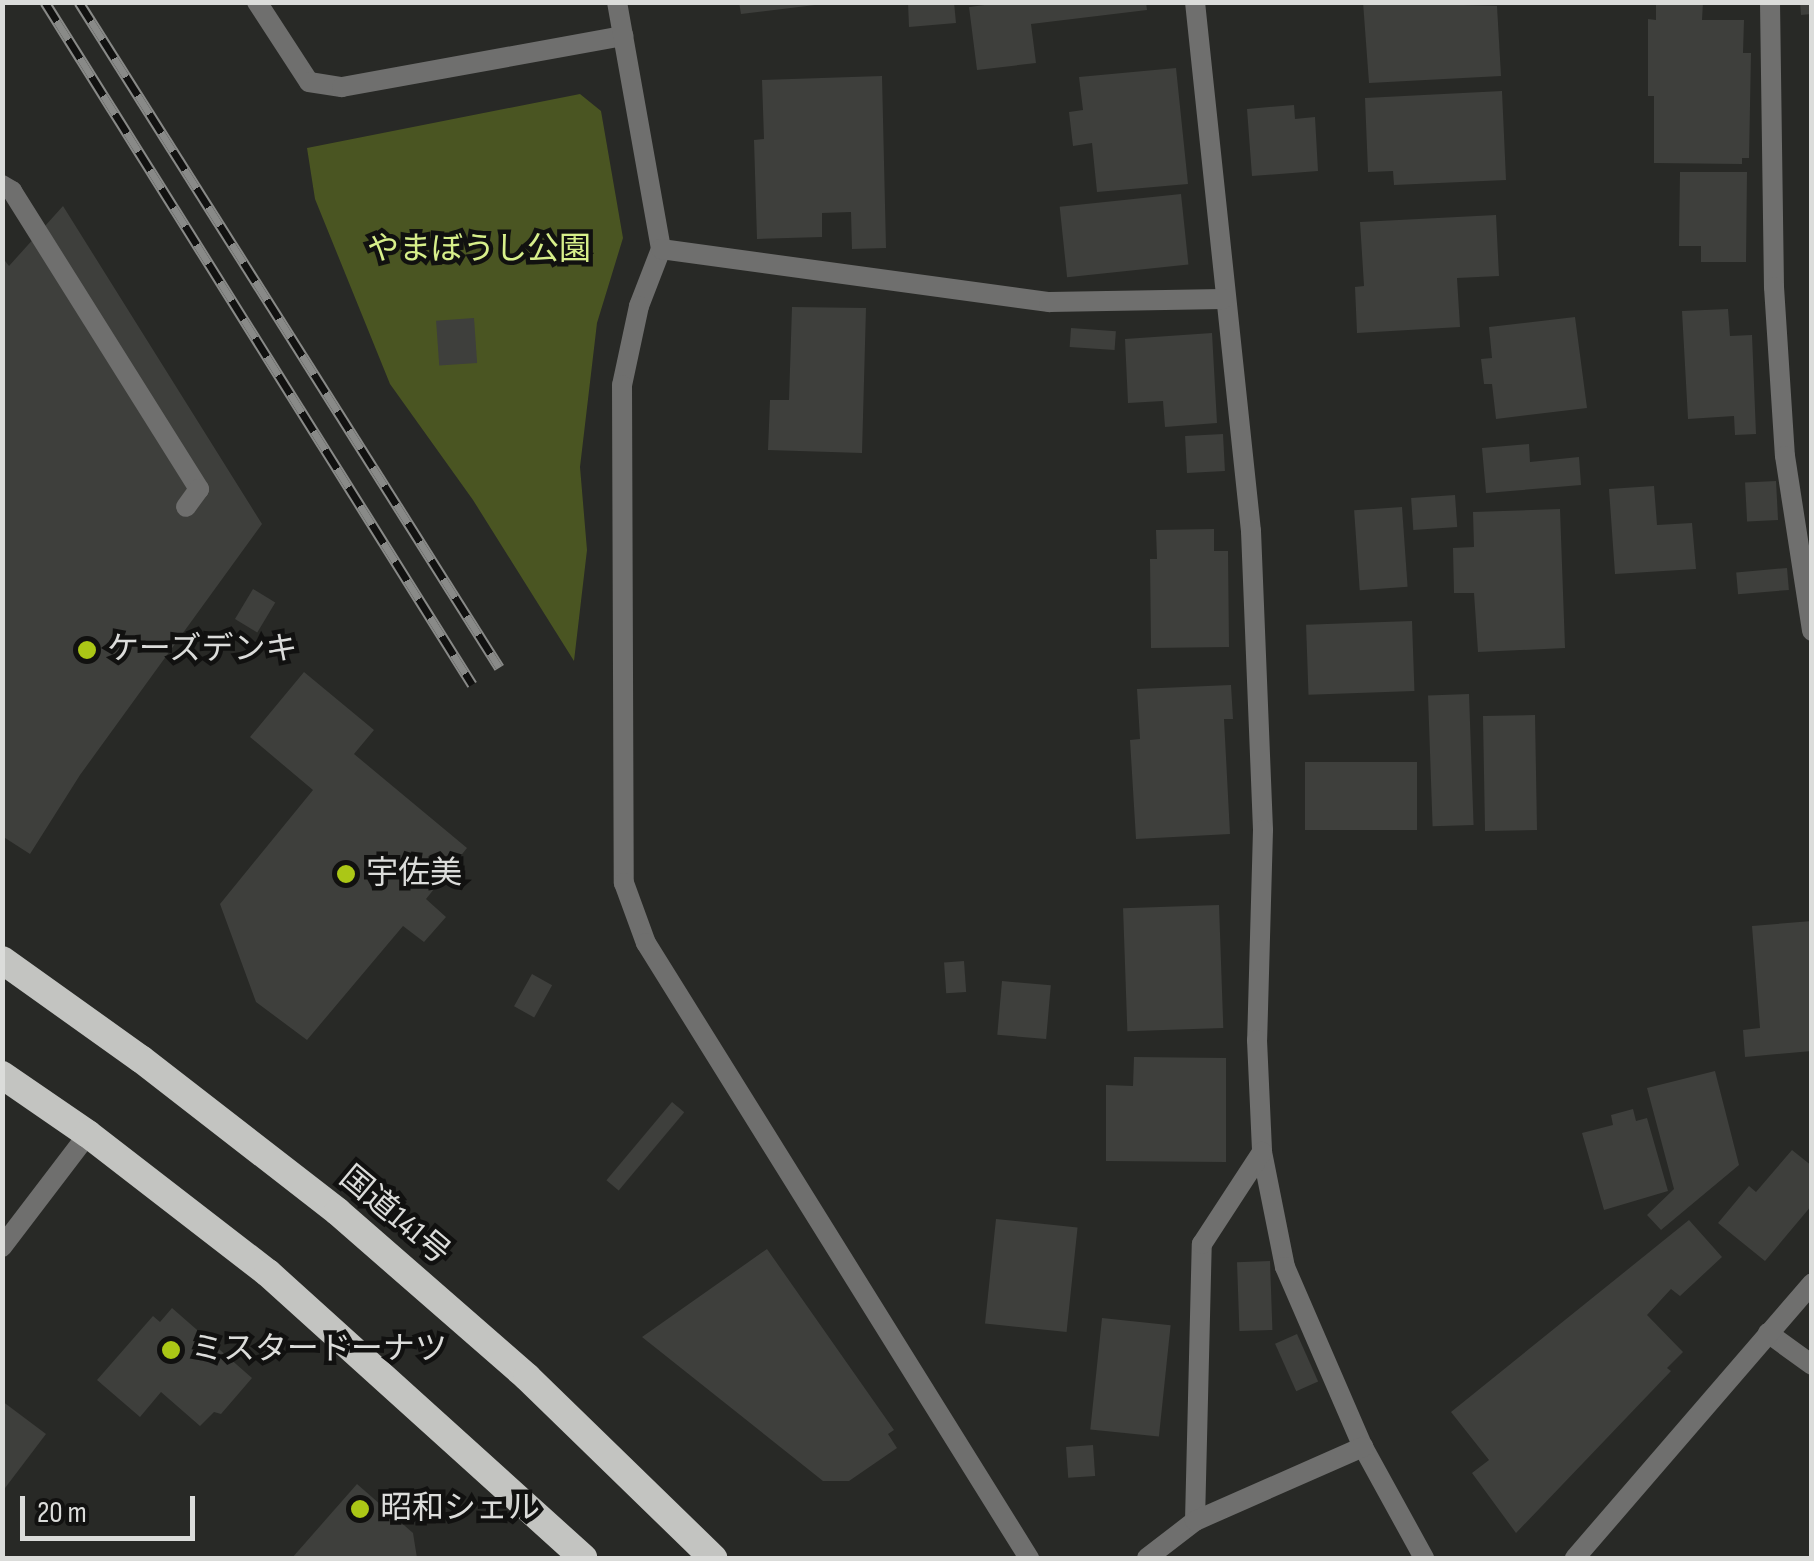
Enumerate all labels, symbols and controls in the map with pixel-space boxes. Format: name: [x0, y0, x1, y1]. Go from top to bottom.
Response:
park label: やまぼうし公園: [367, 231, 591, 269]
place label: ケーズデンキ: [107, 631, 299, 669]
marker: ケーズデンキ: [76, 639, 98, 661]
place label: 宇佐美: [366, 855, 462, 893]
marker: 宇佐美: [335, 863, 357, 885]
street label: 国道141号: [331, 1159, 457, 1273]
place label: ミスタードーナツ: [191, 1331, 447, 1369]
marker: ミスタードーナツ: [160, 1339, 182, 1361]
scale bar: [25, 1476, 200, 1538]
place label: 昭和シェル: [380, 1490, 540, 1528]
text: 20 m: [37, 1495, 87, 1531]
marker: 昭和シェル: [349, 1498, 371, 1520]

